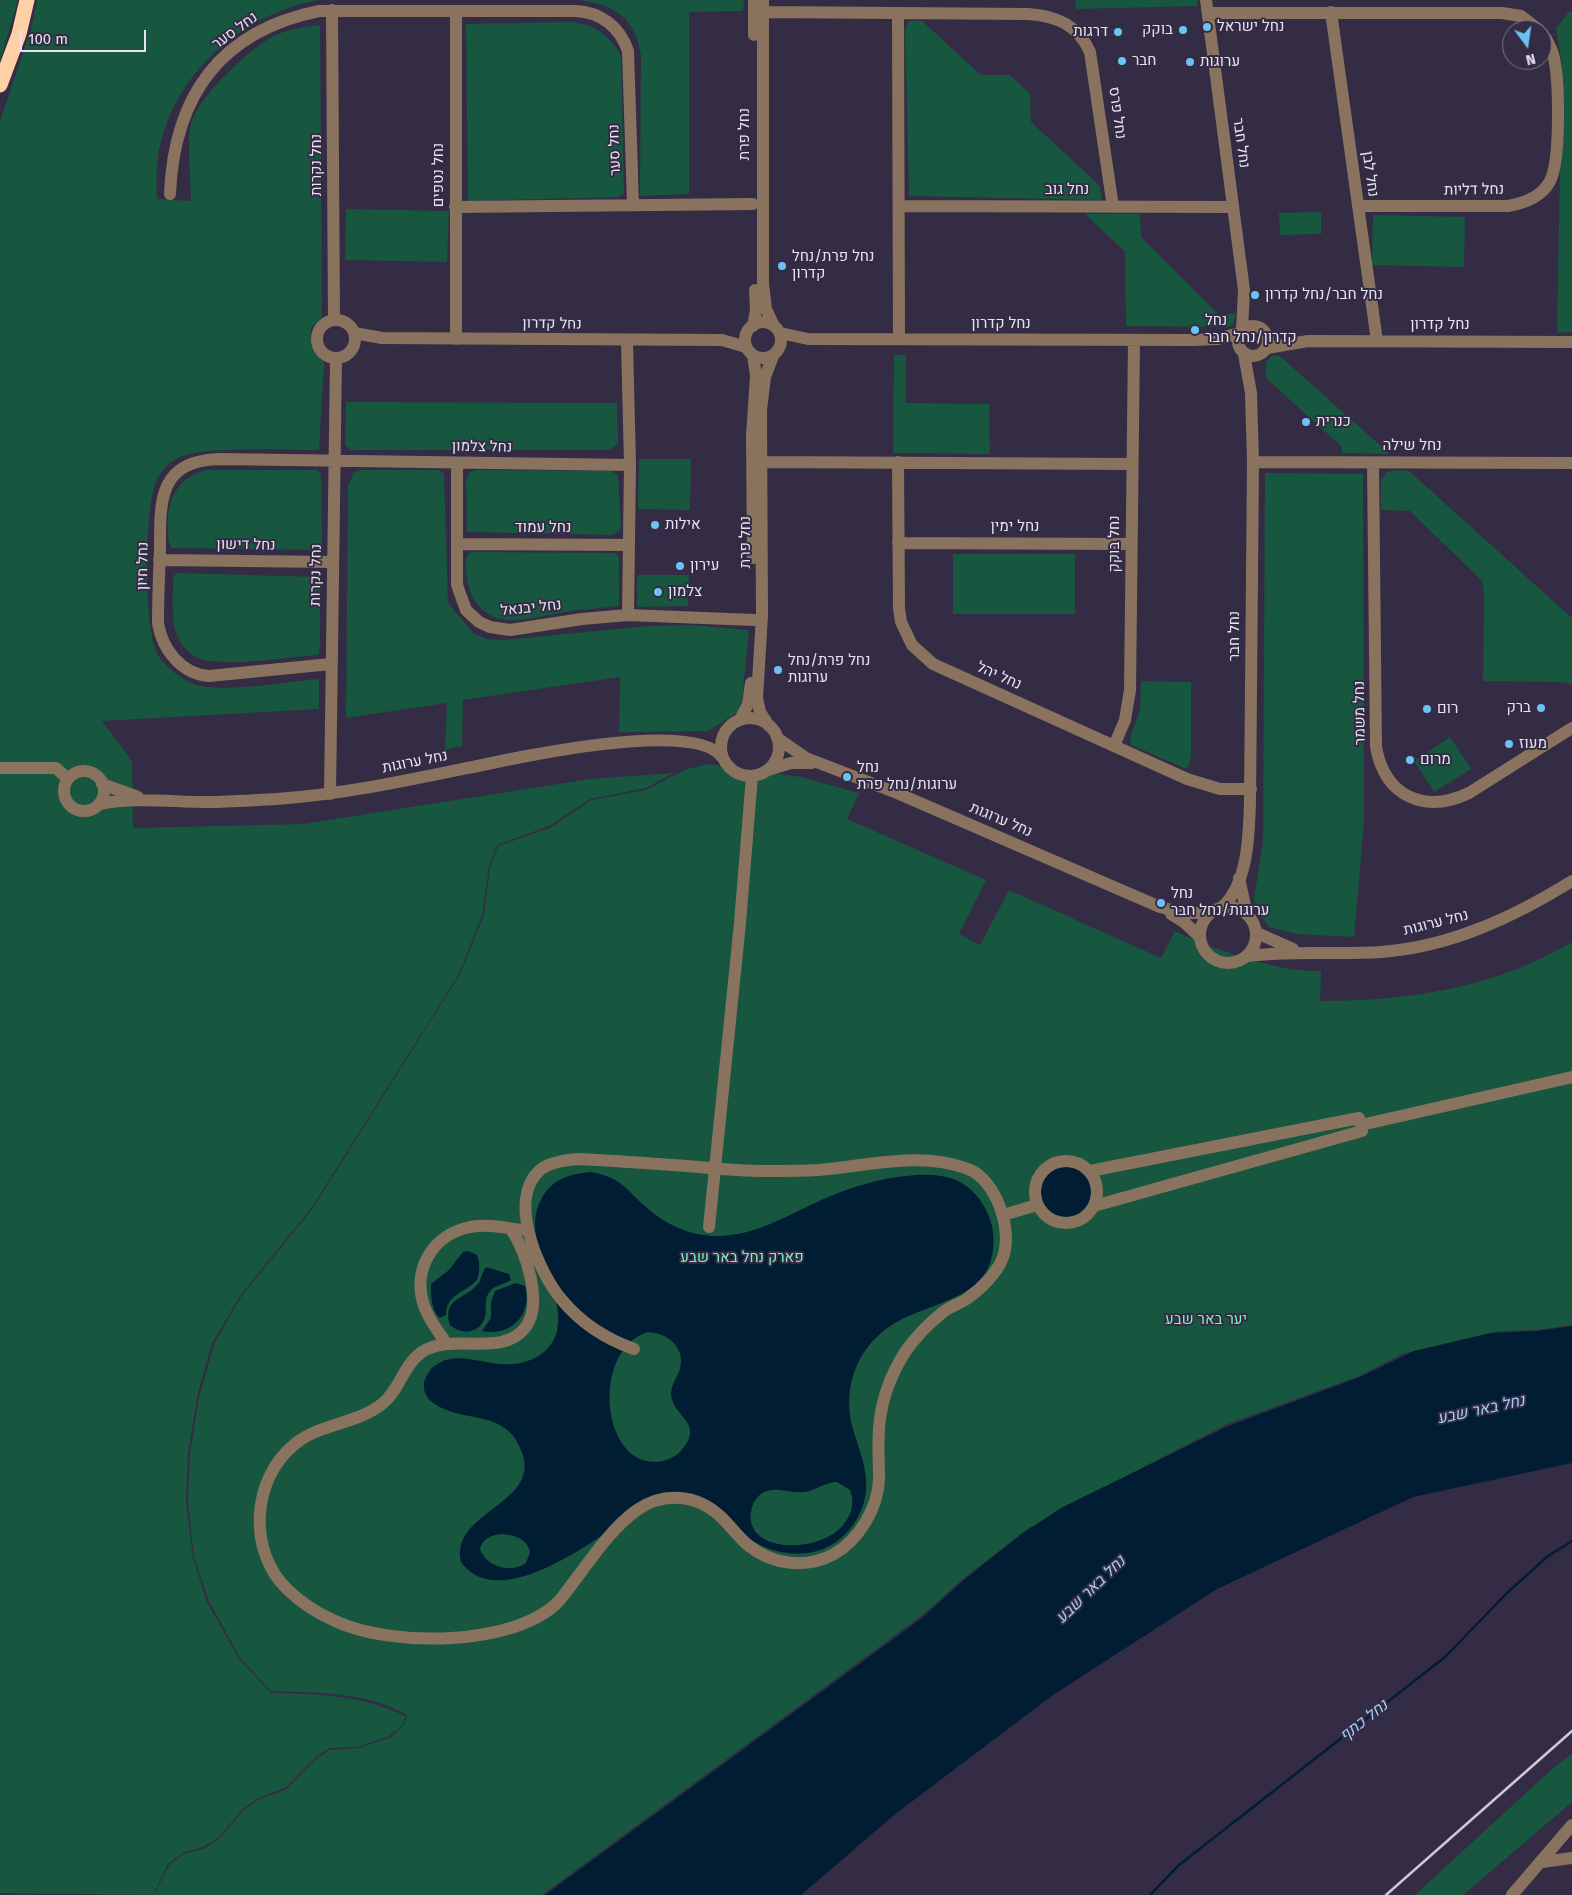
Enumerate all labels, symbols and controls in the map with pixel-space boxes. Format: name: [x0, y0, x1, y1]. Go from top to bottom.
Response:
street label: נחל סער: [209, 8, 261, 54]
place label: נחל ישראל: [1217, 18, 1284, 36]
scale bar: [22, 20, 149, 52]
north arrow: [1502, 20, 1552, 70]
place label: בוקק: [1142, 21, 1173, 39]
marker: נחל ישראל: [1201, 21, 1213, 33]
place label: דרגות: [1073, 23, 1108, 41]
marker: בוקק: [1177, 24, 1189, 36]
marker: דרגות: [1112, 26, 1124, 38]
text: 100 m: [28, 30, 68, 48]
text: N: [1524, 50, 1537, 68]
place label: חבר: [1132, 52, 1156, 70]
place label: ערוגות: [1200, 53, 1240, 71]
marker: חבר: [1116, 55, 1128, 67]
marker: ערוגות: [1184, 56, 1196, 68]
street label: נחל פרס: [1104, 86, 1130, 140]
street label: נחל פרת: [736, 108, 754, 160]
street label: נחל חבר: [1229, 117, 1253, 169]
street label: נחל סער: [605, 124, 625, 176]
street label: נחל נקרות: [308, 134, 326, 196]
street label: נחל נטפים: [430, 143, 448, 207]
street label: נחל לבן: [1358, 150, 1382, 198]
street label: נחל דליות: [1444, 180, 1504, 200]
street label: נחל גוב: [1045, 181, 1089, 199]
place label: נחל פרת/נחל קדרון: [792, 248, 874, 283]
marker: נחל פרת/נחל קדרון: [776, 260, 788, 272]
place label: נחל חבר/נחל קדרון: [1265, 286, 1383, 304]
marker: נחל חבר/נחל קדרון: [1249, 289, 1261, 301]
place label: נחל קדרון/נחל חבר: [1205, 312, 1297, 347]
street label: נחל קדרון: [522, 314, 582, 334]
street label: נחל קדרון: [971, 315, 1031, 333]
street label: נחל קדרון: [1410, 316, 1470, 334]
marker: נחל קדרון/נחל חבר: [1189, 324, 1201, 336]
place label: כנרית: [1316, 413, 1351, 431]
marker: כנרית: [1300, 416, 1312, 428]
street label: נחל צלמון: [452, 437, 512, 457]
street label: נחל שילה: [1382, 437, 1442, 455]
street label: נחל בוקק: [1106, 515, 1124, 573]
place label: אילות: [665, 516, 701, 534]
street label: נחל פרת: [737, 516, 755, 568]
street label: נחל ימין: [990, 518, 1040, 536]
street label: נחל עמוד: [515, 519, 571, 537]
marker: אילות: [649, 519, 661, 531]
street label: נחל דישון: [216, 535, 276, 555]
street label: נחל חיון: [134, 542, 152, 590]
street label: נחל נקרות: [306, 544, 326, 606]
place label: עירון: [690, 557, 719, 575]
marker: עירון: [674, 560, 686, 572]
place label: צלמון: [668, 583, 702, 601]
marker: צלמון: [652, 586, 664, 598]
street label: נחל יבנאל: [500, 596, 562, 620]
street label: נחל חבר: [1226, 611, 1244, 661]
place label: נחל פרת/נחל ערוגות: [788, 652, 870, 687]
street label: נחל יהל: [974, 658, 1024, 694]
marker: נחל פרת/נחל ערוגות: [772, 664, 784, 676]
street label: נחל משמר: [1350, 681, 1370, 745]
place label: ברק: [1506, 699, 1531, 717]
place label: רום: [1437, 700, 1458, 718]
marker: ברק: [1535, 702, 1547, 714]
marker: רום: [1421, 703, 1433, 715]
place label: מעוז: [1519, 735, 1547, 753]
marker: מעוז: [1503, 738, 1515, 750]
street label: נחל ערוגות: [381, 747, 449, 777]
place label: מרום: [1420, 751, 1451, 769]
marker: מרום: [1404, 754, 1416, 766]
place label: נחל ערוגות/נחל פרת: [857, 759, 957, 794]
marker: נחל ערוגות/נחל פרת: [841, 771, 853, 783]
street label: נחל ערוגות: [967, 799, 1035, 841]
place label: נחל ערוגות/נחל חבר: [1171, 885, 1269, 920]
marker: נחל ערוגות/נחל חבר: [1155, 897, 1167, 909]
street label: נחל ערוגות: [1402, 906, 1470, 940]
park label: פארק נחל באר שבע: [680, 1249, 804, 1267]
park label: יער באר שבע: [1165, 1311, 1247, 1329]
water label: נחל באר שבע: [1435, 1391, 1527, 1429]
water label: נחל באר שבע: [1052, 1552, 1130, 1628]
water label: נחל כתף: [1336, 1696, 1392, 1746]

